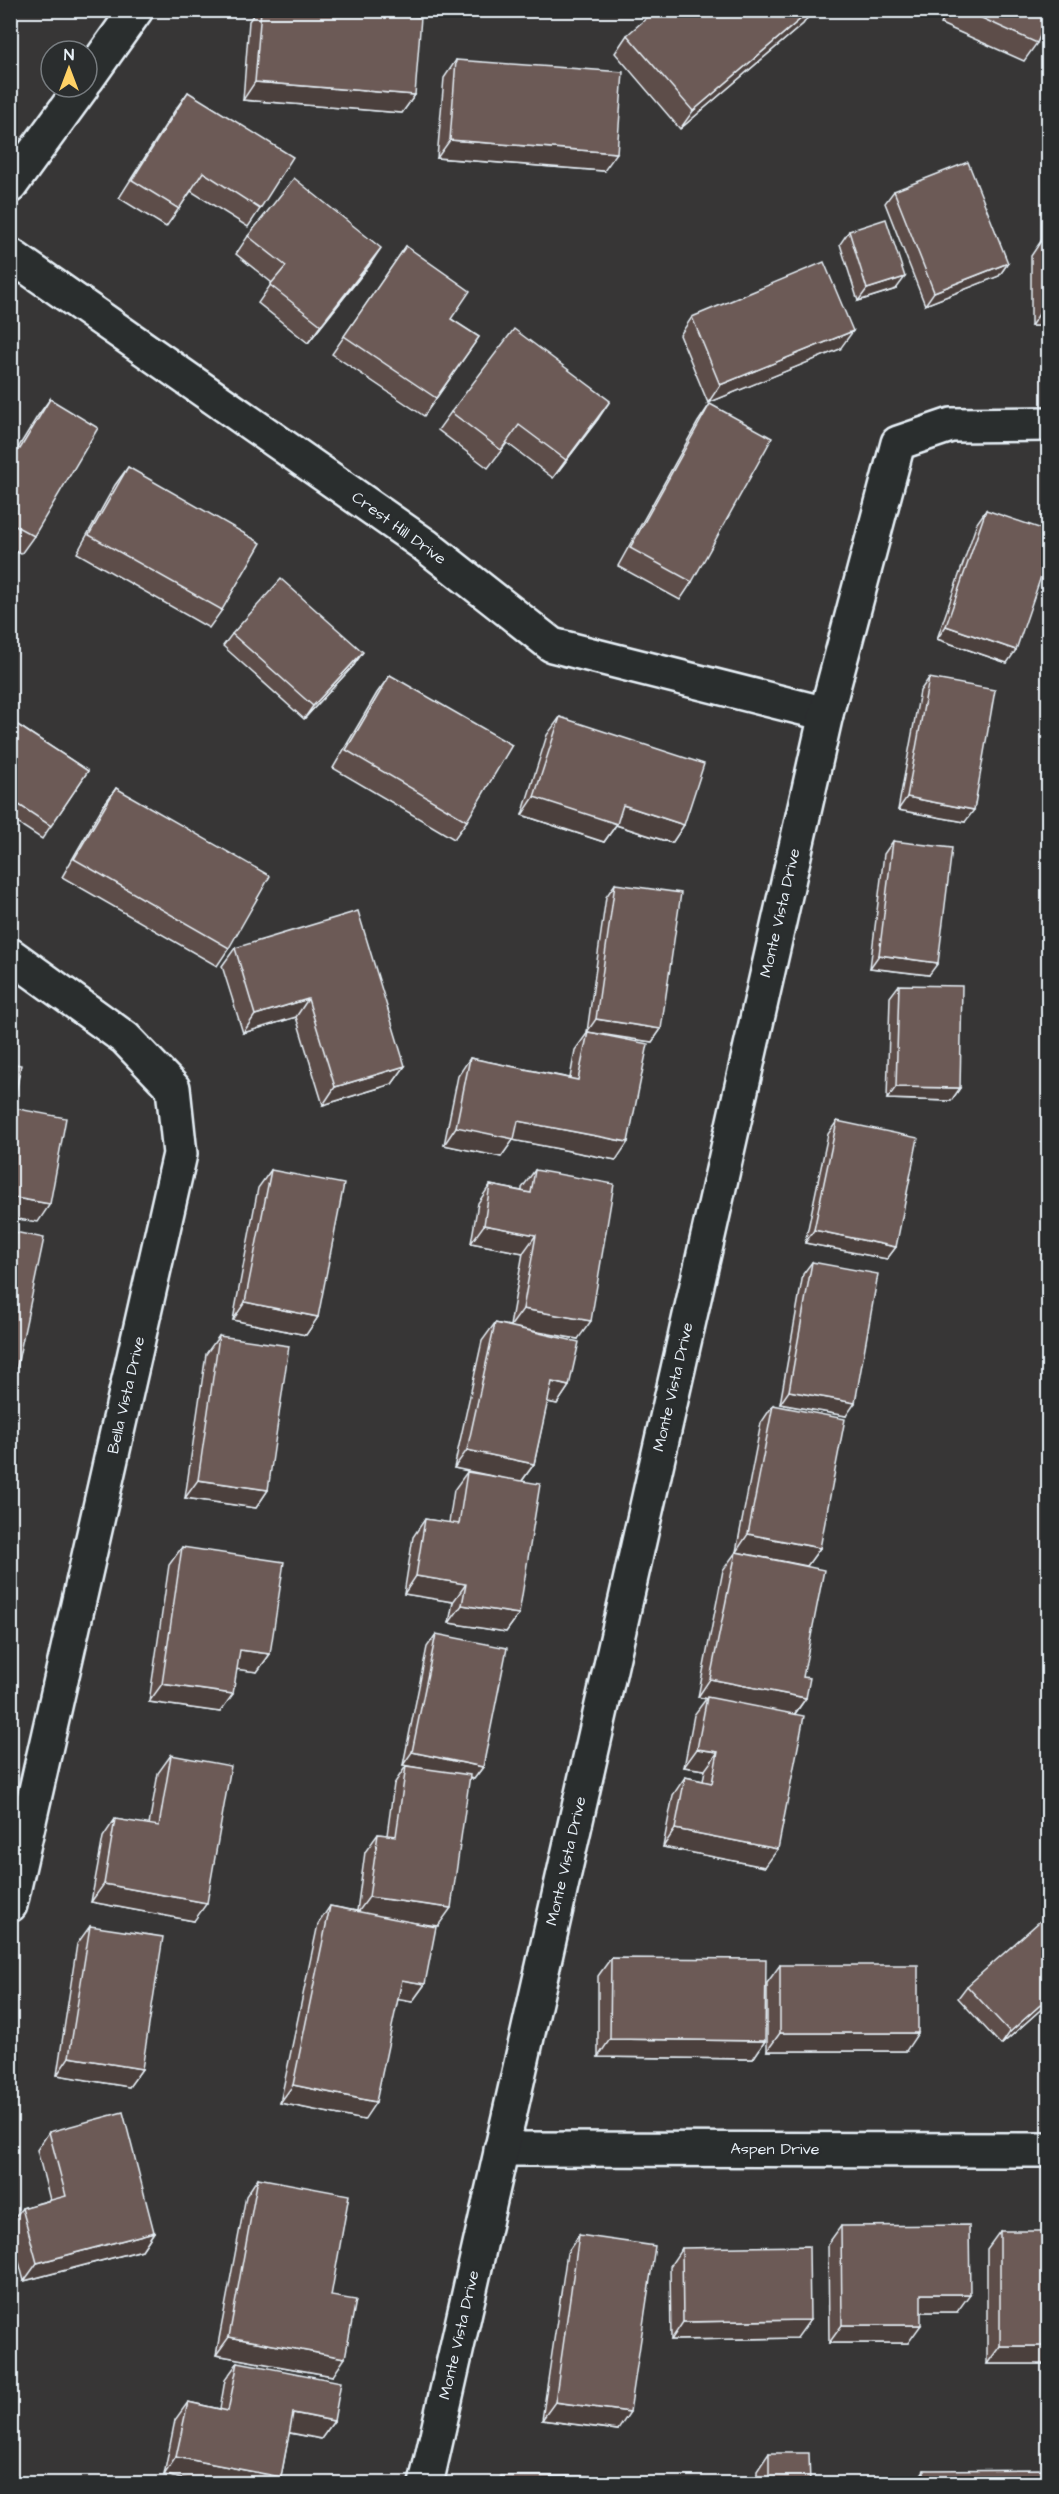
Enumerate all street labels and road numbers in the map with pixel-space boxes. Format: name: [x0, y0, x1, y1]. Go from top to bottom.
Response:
street label: Crest Hill Drive: [347, 486, 451, 570]
street label: Monte Vista Drive: [754, 846, 806, 980]
street label: Monte Vista Drive: [647, 1320, 699, 1454]
street label: Bella Vista Drive: [102, 1334, 150, 1456]
street label: Monte Vista Drive: [540, 1794, 592, 1928]
street label: Aspen Drive: [731, 2138, 820, 2160]
street label: Monte Vista Drive: [433, 2268, 485, 2402]

